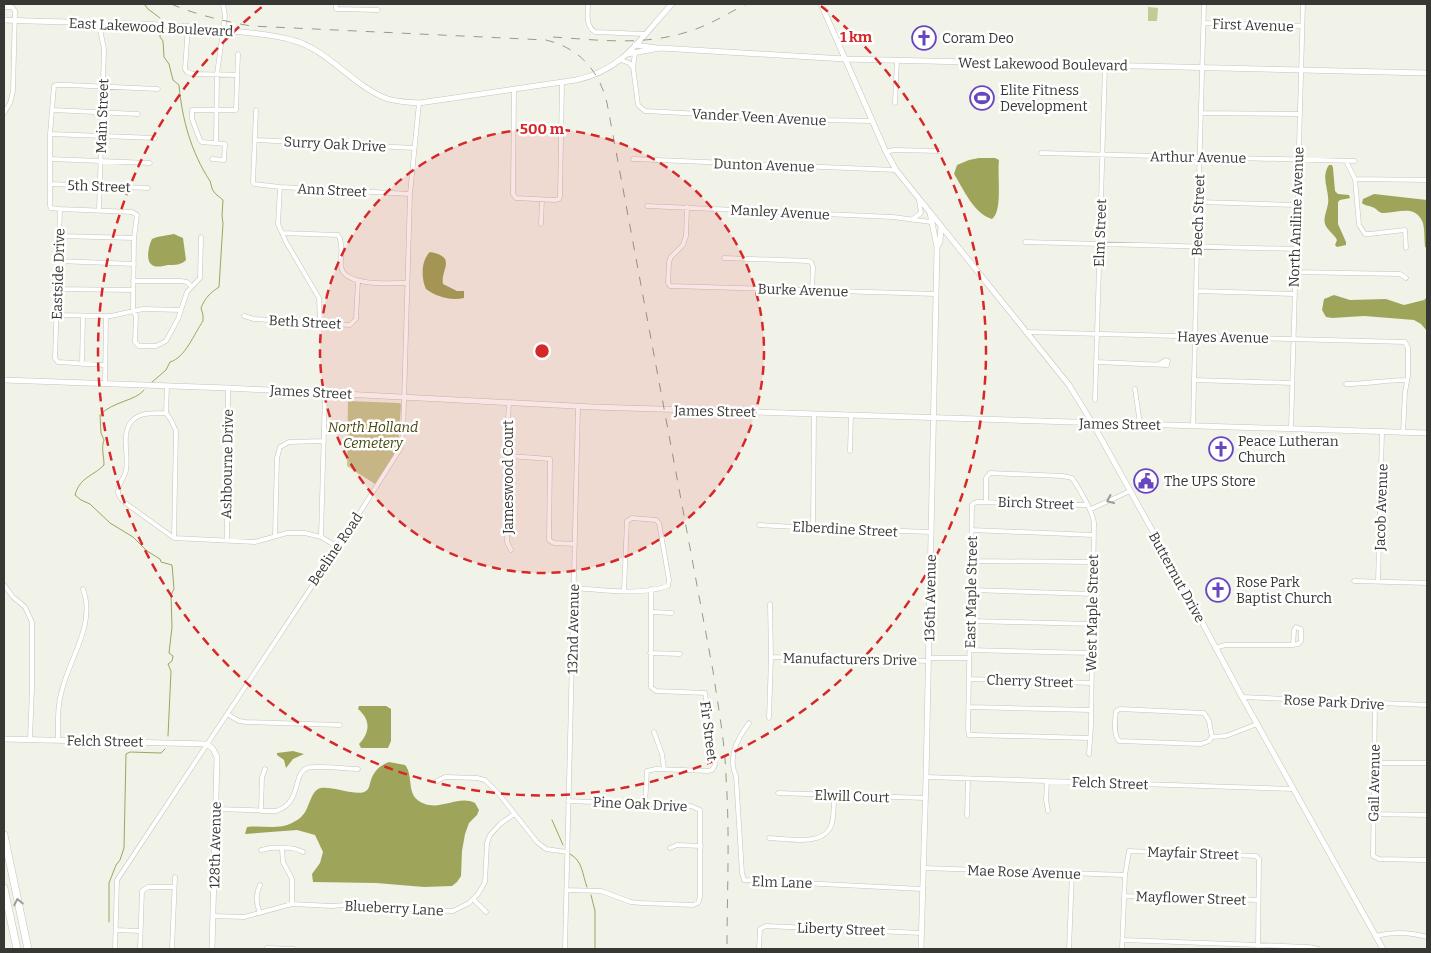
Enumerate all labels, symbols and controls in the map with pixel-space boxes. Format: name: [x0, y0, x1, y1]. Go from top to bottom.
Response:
street label: East Lakewood Boulevard: [68, 15, 234, 40]
street label: First Avenue: [1212, 16, 1294, 35]
church icon: Coram Deo: [911, 25, 937, 51]
text: 1 km: [840, 28, 873, 46]
place label: Coram Deo: [942, 30, 1014, 47]
street label: West Lakewood Boulevard: [958, 55, 1128, 74]
street label: Main Street: [93, 78, 112, 154]
place label: Elite Fitness Development: [1000, 82, 1088, 115]
sports icon: Elite Fitness Development: [969, 85, 995, 111]
street label: Vander Veen Avenue: [691, 105, 827, 130]
text: 500 m: [520, 120, 565, 138]
street label: Surry Oak Drive: [283, 133, 387, 156]
street label: North Aniline Avenue: [1286, 146, 1307, 288]
street label: Arthur Avenue: [1150, 148, 1246, 167]
street label: Dunton Avenue: [713, 155, 815, 176]
street label: Beech Street: [1189, 174, 1208, 256]
street label: 5th Street: [67, 177, 131, 196]
street label: Ann Street: [297, 180, 367, 201]
street label: Elm Street: [1091, 199, 1110, 268]
street label: Manley Avenue: [730, 201, 830, 224]
street label: Eastside Drive: [48, 228, 69, 320]
street label: Burke Avenue: [757, 280, 849, 301]
street label: Beth Street: [268, 312, 342, 333]
street label: Hayes Avenue: [1177, 328, 1269, 347]
centre of rings: [533, 342, 551, 360]
street label: James Street: [269, 382, 352, 403]
street label: James Street: [673, 402, 756, 421]
street label: Ashbourne Drive: [218, 409, 237, 519]
street label: James Street: [1078, 415, 1161, 434]
park label: North Holland Cemetery: [328, 419, 418, 452]
street label: Jameswood Court: [500, 420, 517, 535]
place label: Peace Lutheran Church: [1238, 433, 1339, 466]
church icon: Peace Lutheran Church: [1208, 436, 1234, 462]
street label: Jacob Avenue: [1371, 463, 1392, 552]
public building icon: The UPS Store: [1133, 468, 1159, 494]
place label: The UPS Store: [1164, 473, 1256, 490]
street label: Birch Street: [997, 494, 1075, 513]
one-way arrow: [1106, 494, 1115, 504]
street label: Beeline Road: [305, 509, 366, 589]
street label: Elberdine Street: [792, 518, 898, 541]
street label: Butternut Drive: [1145, 529, 1208, 626]
street label: East Maple Street: [962, 535, 981, 649]
street label: 136th Avenue: [921, 554, 940, 642]
street label: West Maple Street: [1083, 554, 1102, 672]
place label: Rose Park Baptist Church: [1236, 574, 1332, 607]
church icon: Rose Park Baptist Church: [1205, 577, 1231, 603]
street label: 132nd Avenue: [564, 584, 583, 674]
street label: Manufacturers Drive: [783, 650, 917, 669]
street label: Cherry Street: [986, 671, 1074, 692]
street label: Rose Park Drive: [1283, 691, 1385, 714]
street label: Fir Street: [696, 700, 721, 762]
street label: Felch Street: [66, 732, 144, 751]
street label: Gail Avenue: [1365, 744, 1384, 822]
street label: Felch Street: [1071, 774, 1149, 793]
street label: Elwill Court: [814, 787, 890, 806]
street label: Pine Oak Drive: [592, 794, 688, 815]
street label: 128th Avenue: [206, 801, 225, 889]
street label: Mayfair Street: [1147, 843, 1239, 864]
street label: Mae Rose Avenue: [967, 862, 1081, 883]
street label: Elm Lane: [751, 873, 813, 892]
street label: Mayflower Street: [1135, 888, 1247, 909]
one-way arrow: [13, 897, 24, 906]
street label: Blueberry Lane: [344, 897, 444, 920]
street label: Liberty Street: [797, 919, 885, 940]

